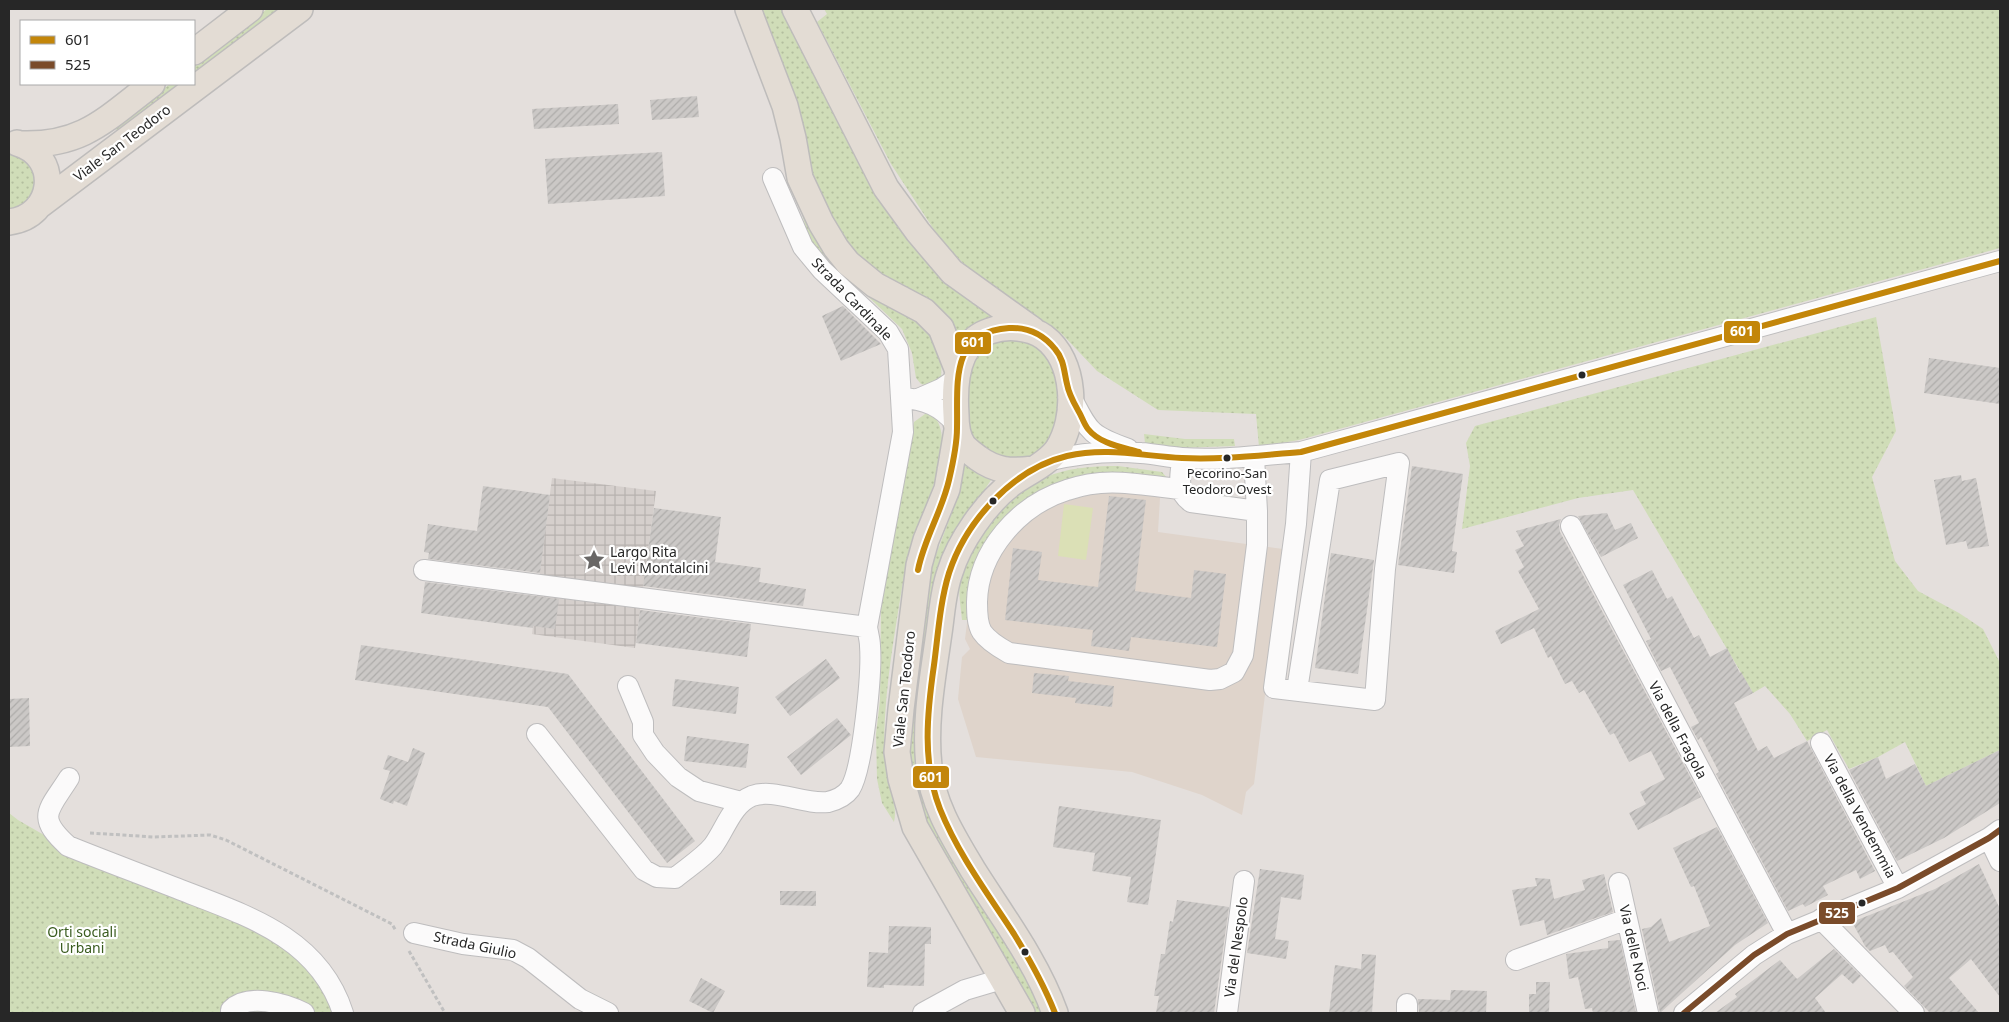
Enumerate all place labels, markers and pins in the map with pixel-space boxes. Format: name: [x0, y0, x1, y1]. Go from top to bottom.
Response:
unlabelled marker: [1577, 370, 1587, 380]
marker: Pecorino-San Teodoro Ovest: [1222, 453, 1232, 463]
place label: Pecorino-San Teodoro Ovest: [1183, 464, 1272, 498]
unlabelled marker: [988, 496, 998, 506]
place label: Largo Rita Levi Montalcini: [610, 542, 708, 577]
place icon: Largo Rita Levi Montalcini: [581, 547, 607, 573]
unlabelled marker: [1857, 898, 1867, 908]
unlabelled marker: [1020, 947, 1030, 957]

